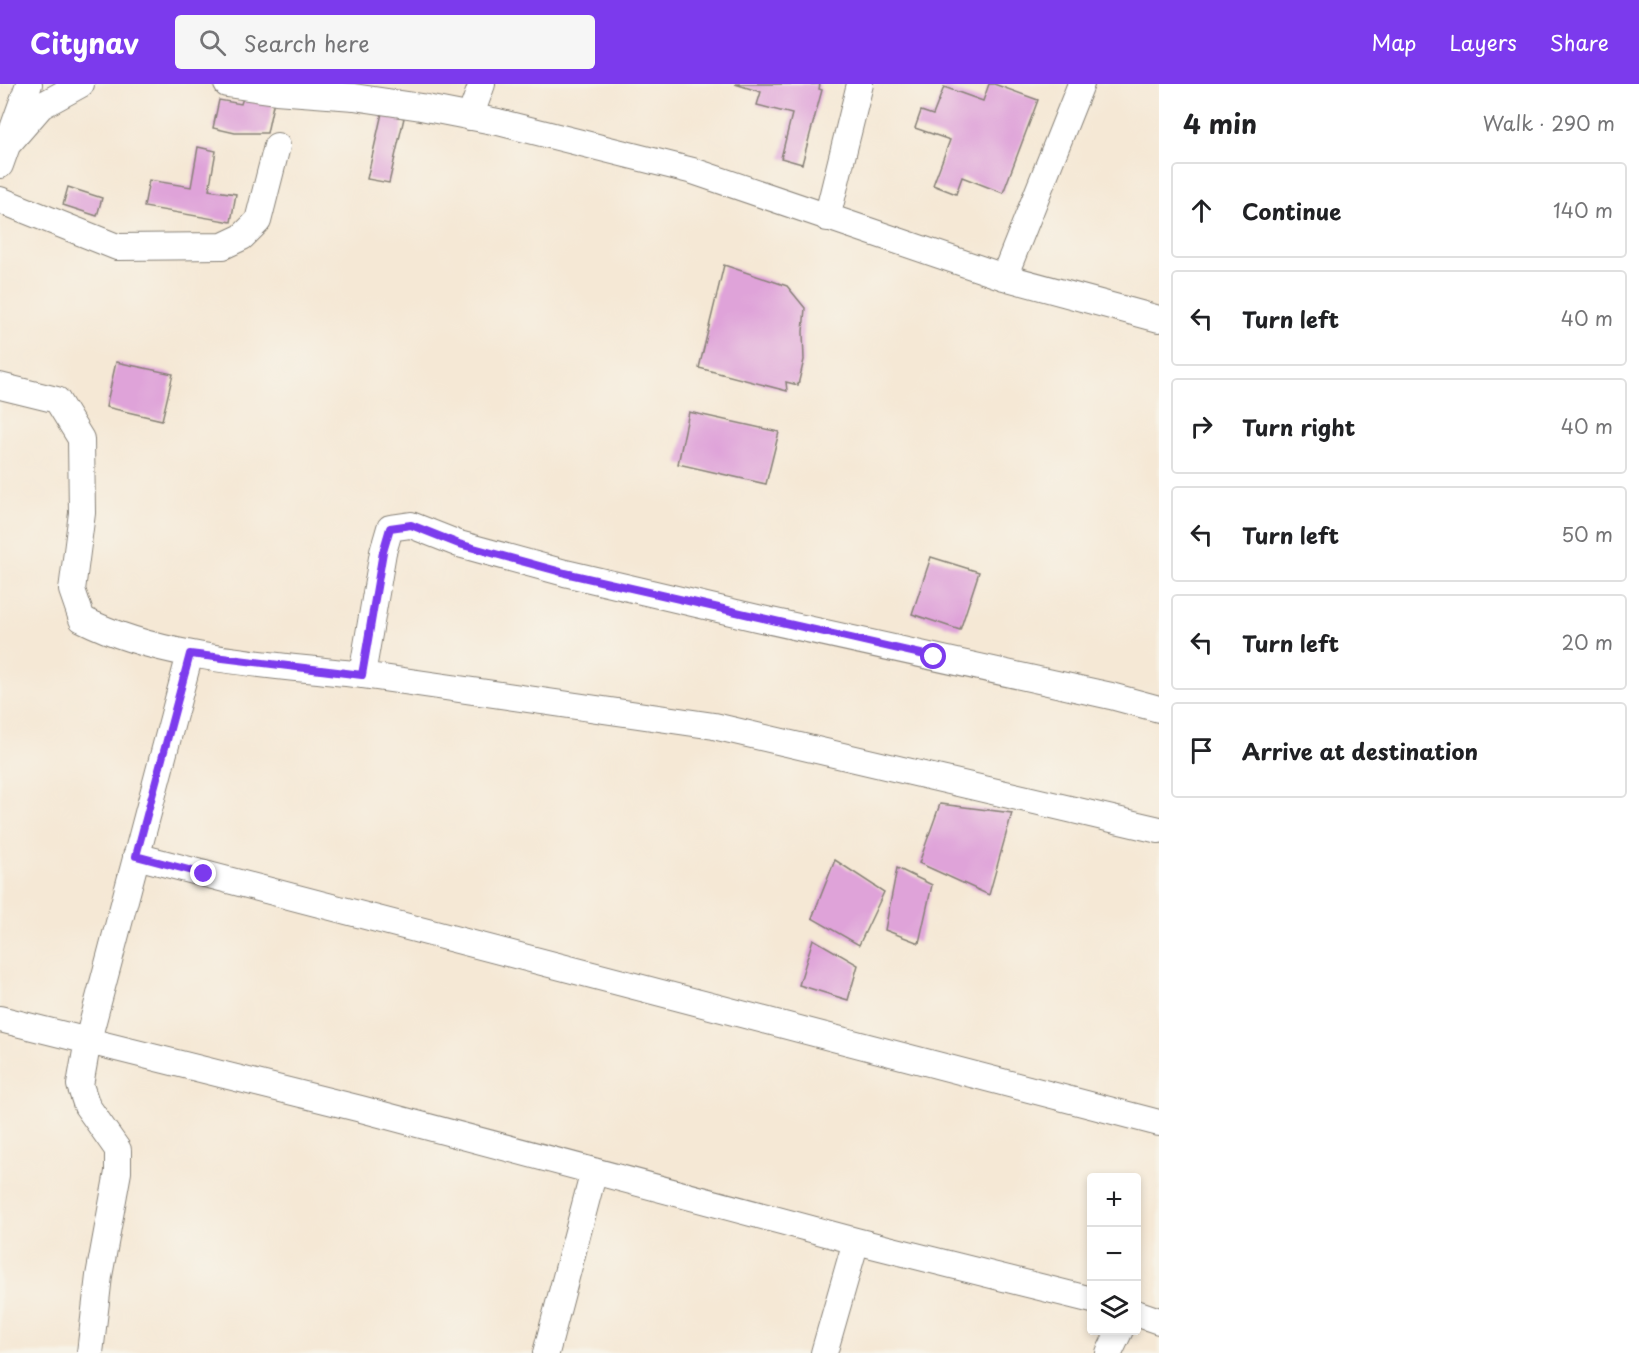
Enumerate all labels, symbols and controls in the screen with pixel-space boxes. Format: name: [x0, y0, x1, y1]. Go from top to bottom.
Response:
search box: [175, 15, 595, 69]
text: Citynav: [30, 21, 139, 64]
icon: search: [196, 26, 229, 59]
text: Search here: [244, 26, 370, 59]
text: Map: [1372, 26, 1416, 58]
text: Layers: [1449, 26, 1517, 58]
text: Share: [1550, 26, 1609, 58]
text: 4 min: [1183, 104, 1257, 143]
text: Walk · 290 m: [1483, 108, 1615, 138]
icon: ahead: [1185, 194, 1218, 227]
text: Continue: [1242, 194, 1341, 227]
text: 140 m: [1553, 195, 1613, 225]
icon: left: [1185, 302, 1218, 335]
text: Turn left: [1242, 302, 1339, 335]
text: 40 m: [1561, 303, 1613, 333]
icon: right: [1185, 410, 1218, 443]
text: Turn right: [1242, 410, 1355, 443]
text: 40 m: [1561, 411, 1613, 441]
icon: left: [1185, 518, 1218, 551]
text: Turn left: [1242, 518, 1339, 551]
text: 50 m: [1561, 519, 1613, 549]
icon: left: [1185, 626, 1218, 659]
text: Turn left: [1242, 626, 1339, 659]
text: 20 m: [1561, 627, 1613, 657]
route start: [920, 643, 946, 669]
icon: arrive: [1185, 734, 1218, 767]
text: Arrive at destination: [1242, 734, 1478, 767]
route end: [190, 860, 216, 886]
map controls: [1087, 1173, 1141, 1335]
button: +: [1087, 1173, 1141, 1227]
button: −: [1087, 1227, 1141, 1281]
button: layers: [1087, 1281, 1141, 1335]

